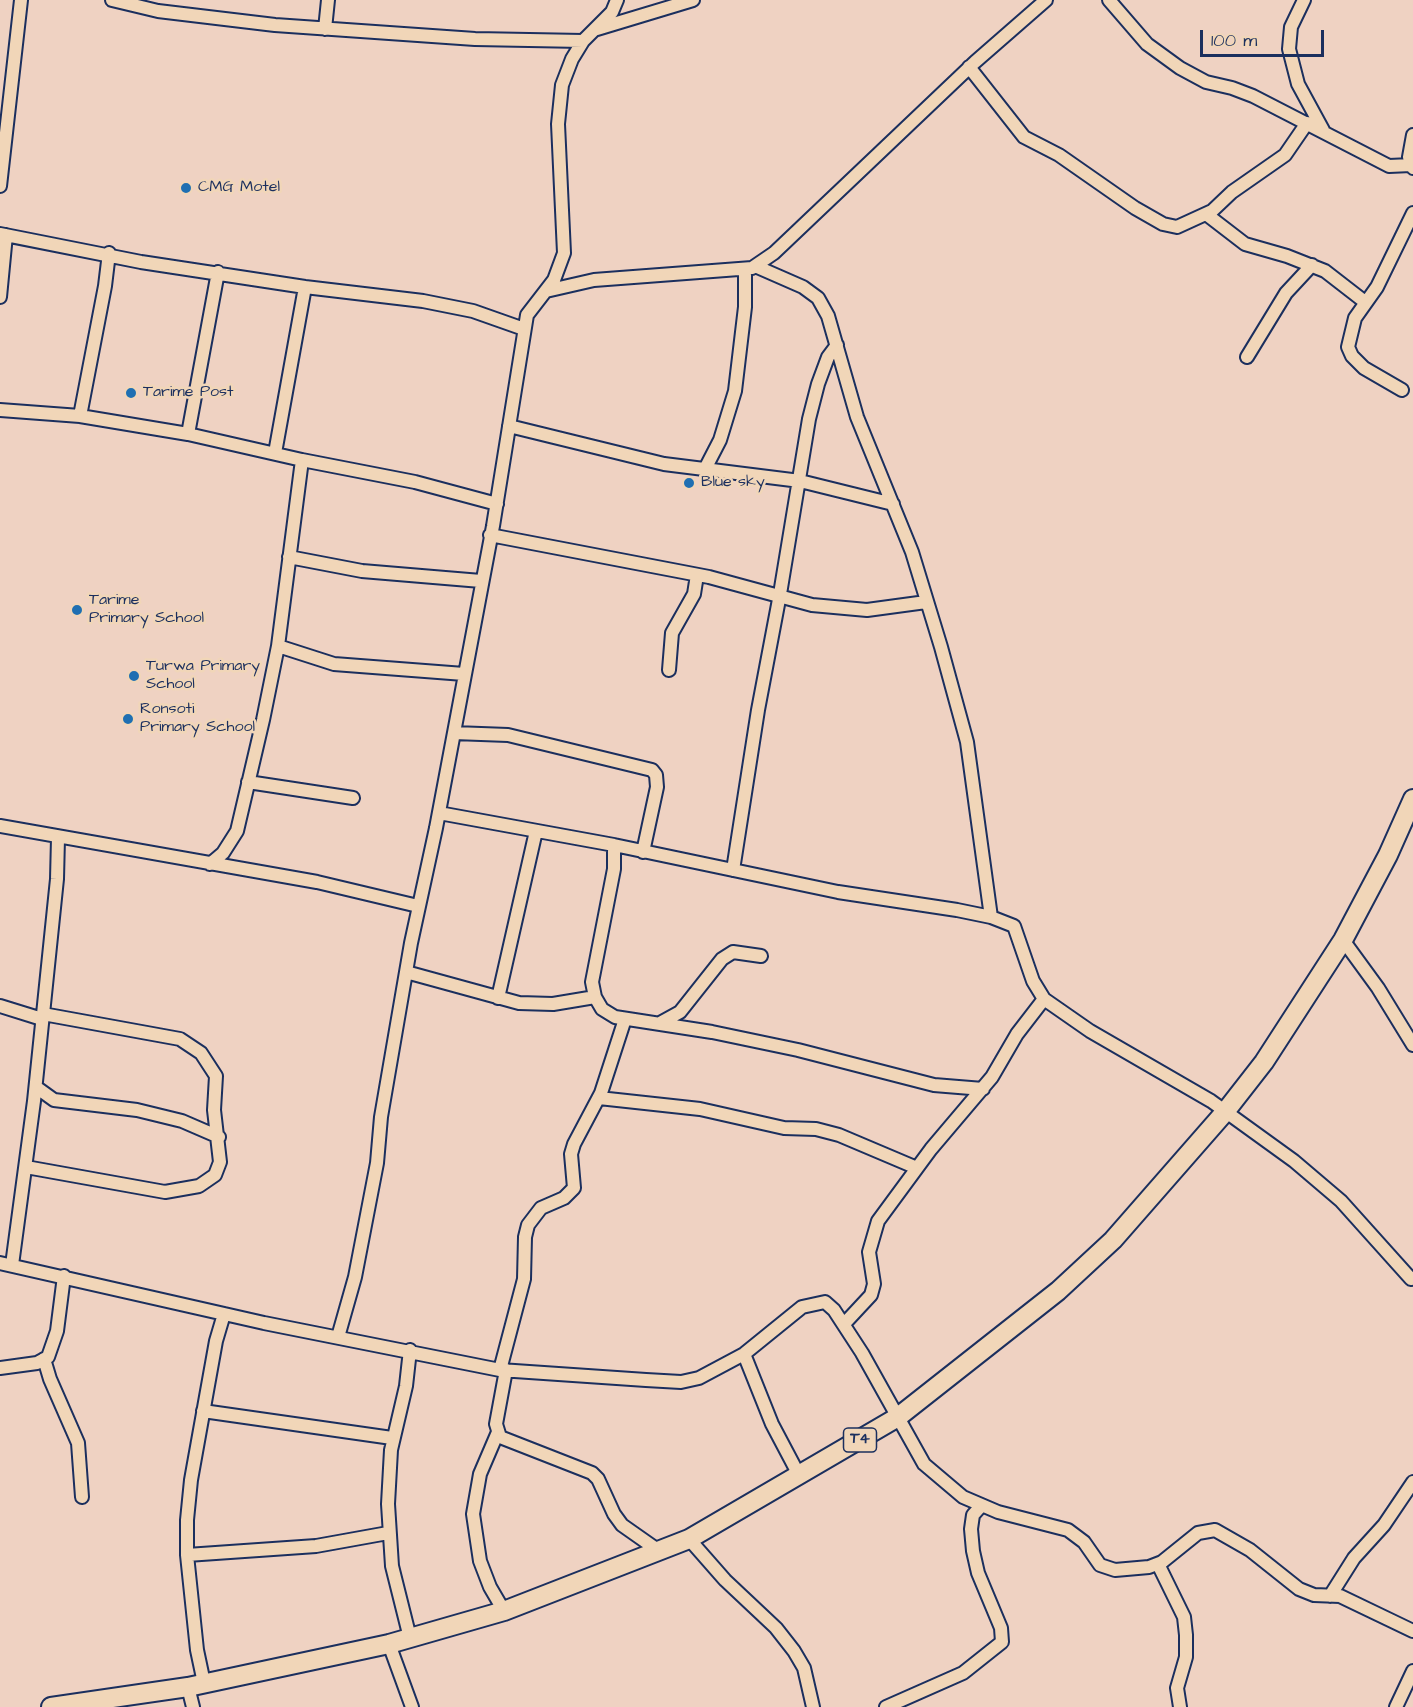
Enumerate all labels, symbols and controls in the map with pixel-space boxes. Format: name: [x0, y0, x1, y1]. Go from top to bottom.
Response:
scale bar: [1203, 18, 1328, 56]
text: 100 m: [1211, 28, 1257, 53]
place label: CMG Motel: [198, 178, 280, 198]
marker: CMG Motel: [179, 181, 193, 195]
place label: Tarime Post: [143, 383, 234, 403]
marker: Tarime Post: [124, 386, 138, 400]
place label: Blue sky: [701, 473, 765, 493]
marker: Blue sky: [682, 476, 696, 490]
place label: Tarime Primary School: [89, 591, 204, 629]
marker: Tarime Primary School: [70, 603, 84, 617]
place label: Turwa Primary School: [146, 657, 260, 695]
marker: Turwa Primary School: [127, 669, 141, 683]
place label: Ronsoti Primary School: [140, 700, 255, 738]
marker: Ronsoti Primary School: [121, 712, 135, 726]
road number: T4: [844, 1428, 876, 1452]

